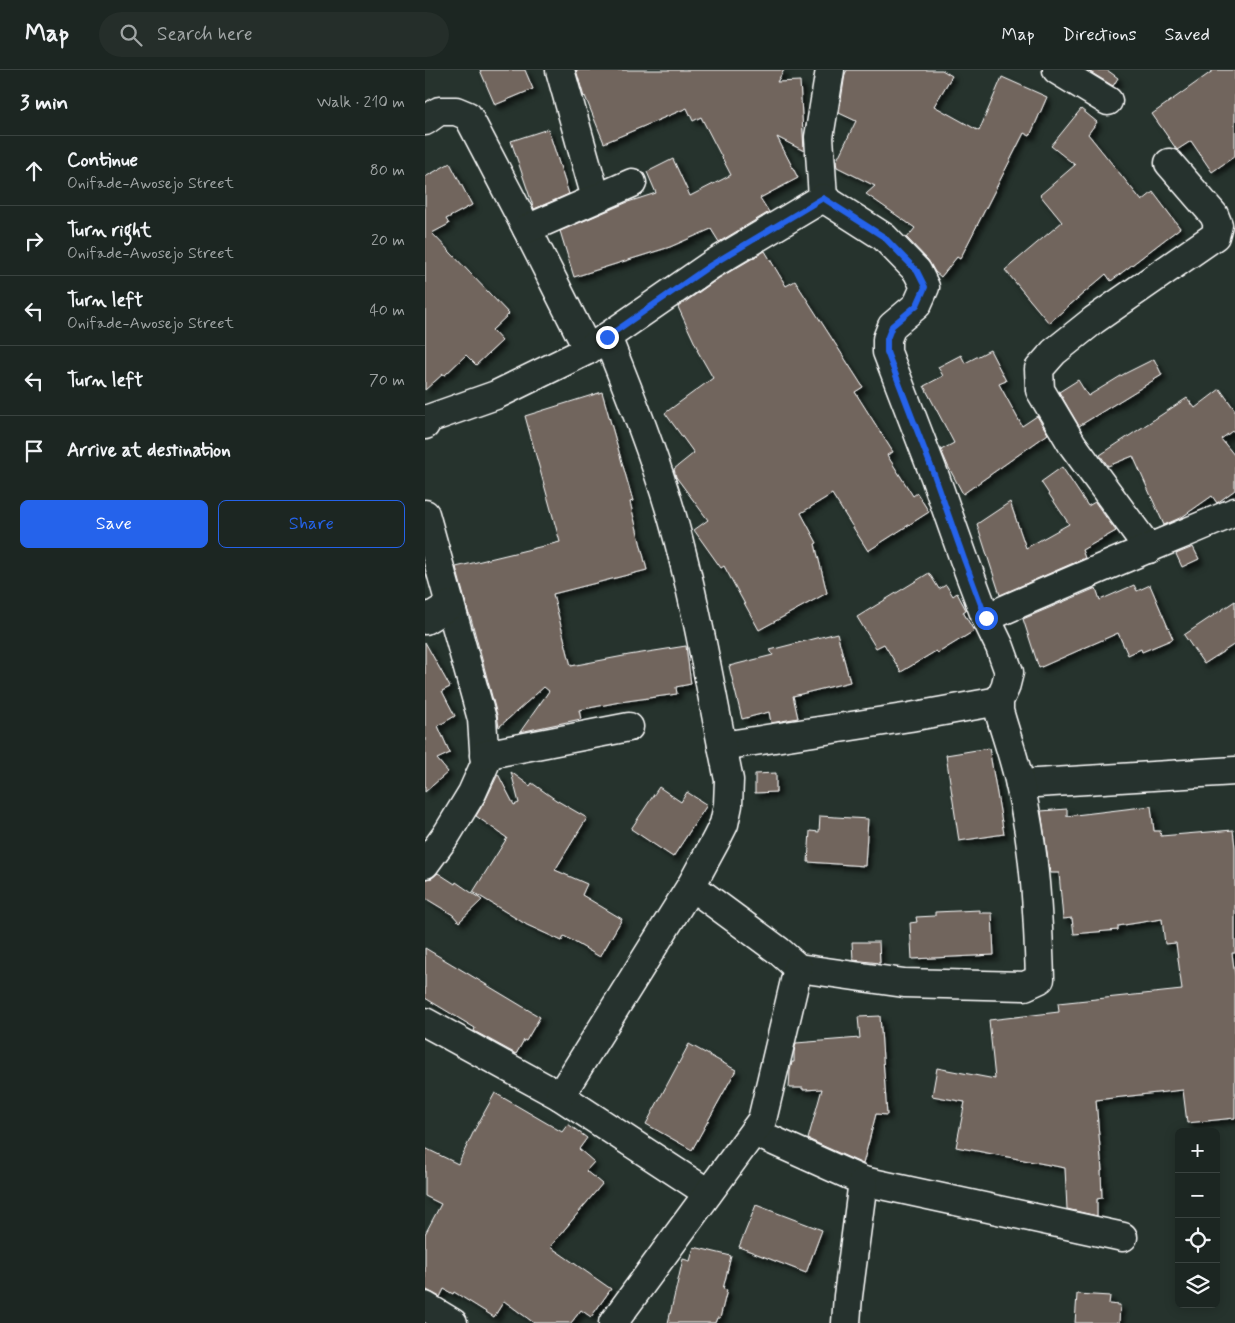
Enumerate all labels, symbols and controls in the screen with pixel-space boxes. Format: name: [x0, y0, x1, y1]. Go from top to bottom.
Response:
search box: [99, 12, 449, 57]
text: Map: [25, 19, 69, 50]
icon: search: [117, 21, 145, 49]
text: Search here: [157, 22, 253, 47]
text: Map: [1002, 23, 1035, 47]
text: Directions: [1063, 23, 1137, 47]
text: Saved: [1165, 23, 1210, 47]
text: 3 min: [20, 89, 68, 117]
text: Walk · 210 m: [317, 92, 405, 113]
text: Continue: [67, 148, 138, 173]
icon: ahead: [20, 157, 48, 185]
text: 80 m: [370, 160, 405, 181]
text: Onifade-Awosejo Street: [67, 173, 234, 194]
text: Turn right: [67, 218, 151, 243]
icon: right: [20, 227, 48, 255]
text: 20 m: [371, 230, 405, 251]
text: Onifade-Awosejo Street: [67, 243, 234, 264]
text: Turn left: [67, 288, 143, 313]
icon: left: [20, 297, 48, 325]
text: 40 m: [369, 300, 405, 321]
text: Onifade-Awosejo Street: [67, 313, 234, 334]
route end: [596, 326, 619, 349]
icon: left: [20, 367, 48, 395]
text: Turn left: [67, 368, 143, 393]
text: 70 m: [369, 370, 405, 391]
icon: arrive: [20, 437, 48, 465]
text: Arrive at destination: [67, 438, 231, 463]
button: Save: [20, 500, 208, 548]
button: Share: [218, 500, 405, 548]
route start: [975, 607, 998, 630]
map controls: [1175, 1128, 1220, 1308]
button: +: [1175, 1128, 1220, 1173]
button: −: [1175, 1173, 1220, 1218]
button: locate: [1175, 1218, 1220, 1263]
button: layers: [1175, 1263, 1220, 1308]

